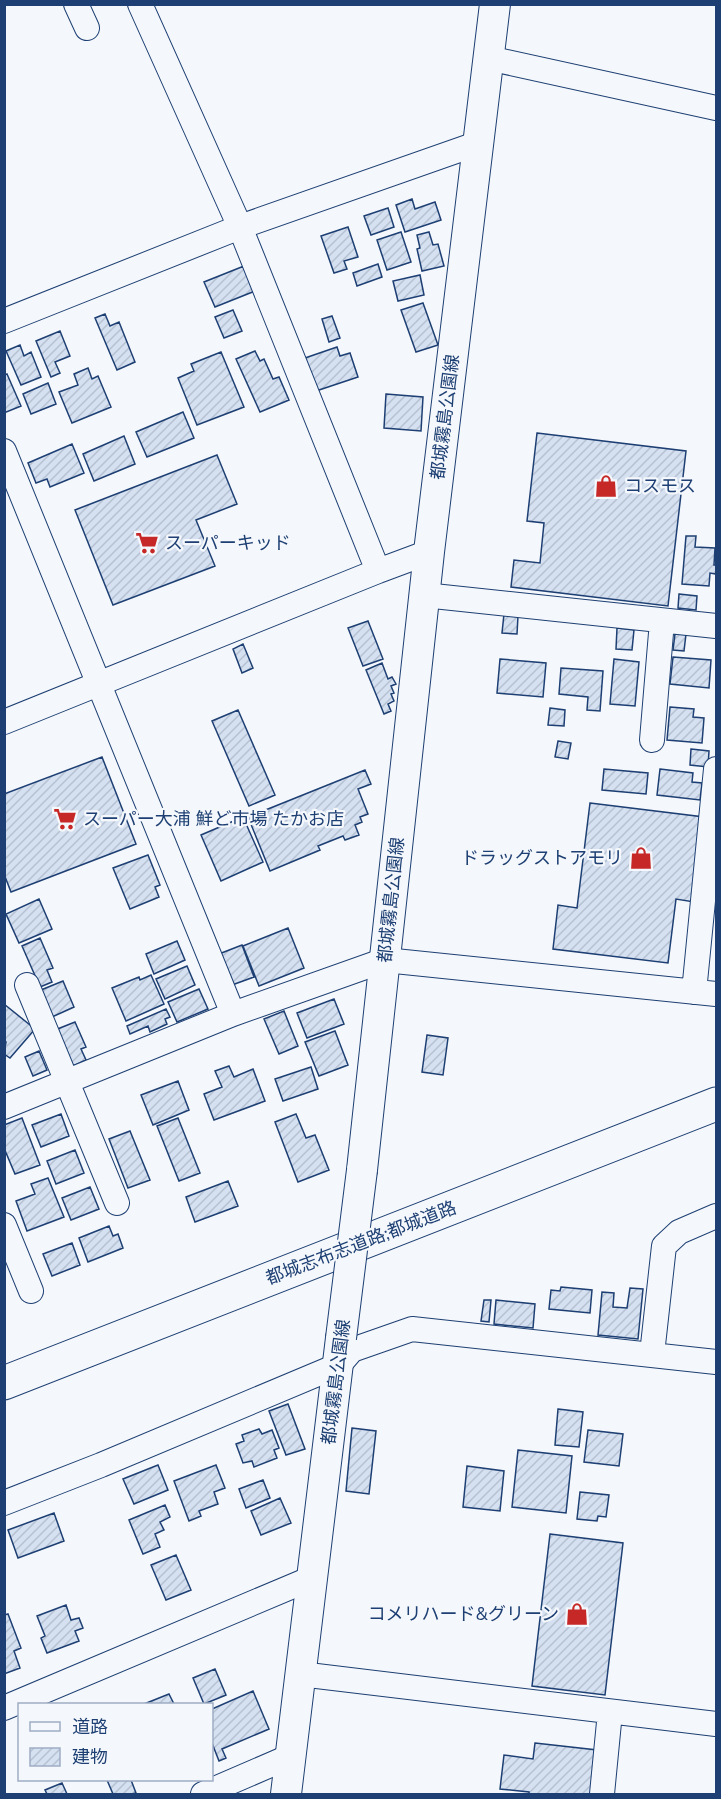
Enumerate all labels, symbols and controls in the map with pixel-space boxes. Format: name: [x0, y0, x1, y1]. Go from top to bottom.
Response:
street label: 都城霧島公園線: [425, 353, 465, 481]
shop icon: コスモス: [593, 473, 619, 499]
place label: コスモス: [624, 474, 696, 498]
supermarket icon: スーパーキッド: [134, 530, 160, 556]
place label: スーパーキッド: [165, 531, 291, 555]
supermarket icon: スーパー大浦 鮮ど市場 たかお店: [52, 806, 78, 832]
place label: スーパー大浦 鮮ど市場 たかお店: [83, 807, 344, 831]
street label: 都城霧島公園線: [372, 836, 410, 964]
shop icon: ドラッグストアモリ: [628, 845, 654, 871]
place label: ドラッグストアモリ: [461, 846, 623, 870]
street label: 都城志布志道路;都城道路: [262, 1196, 460, 1290]
street label: 都城霧島公園線: [316, 1318, 356, 1446]
shop icon: コメリハード&グリーン: [564, 1601, 590, 1627]
place label: コメリハード&グリーン: [367, 1602, 559, 1626]
legend: [18, 1703, 213, 1781]
text: 道路: [72, 1715, 108, 1739]
text: 建物: [72, 1745, 108, 1769]

